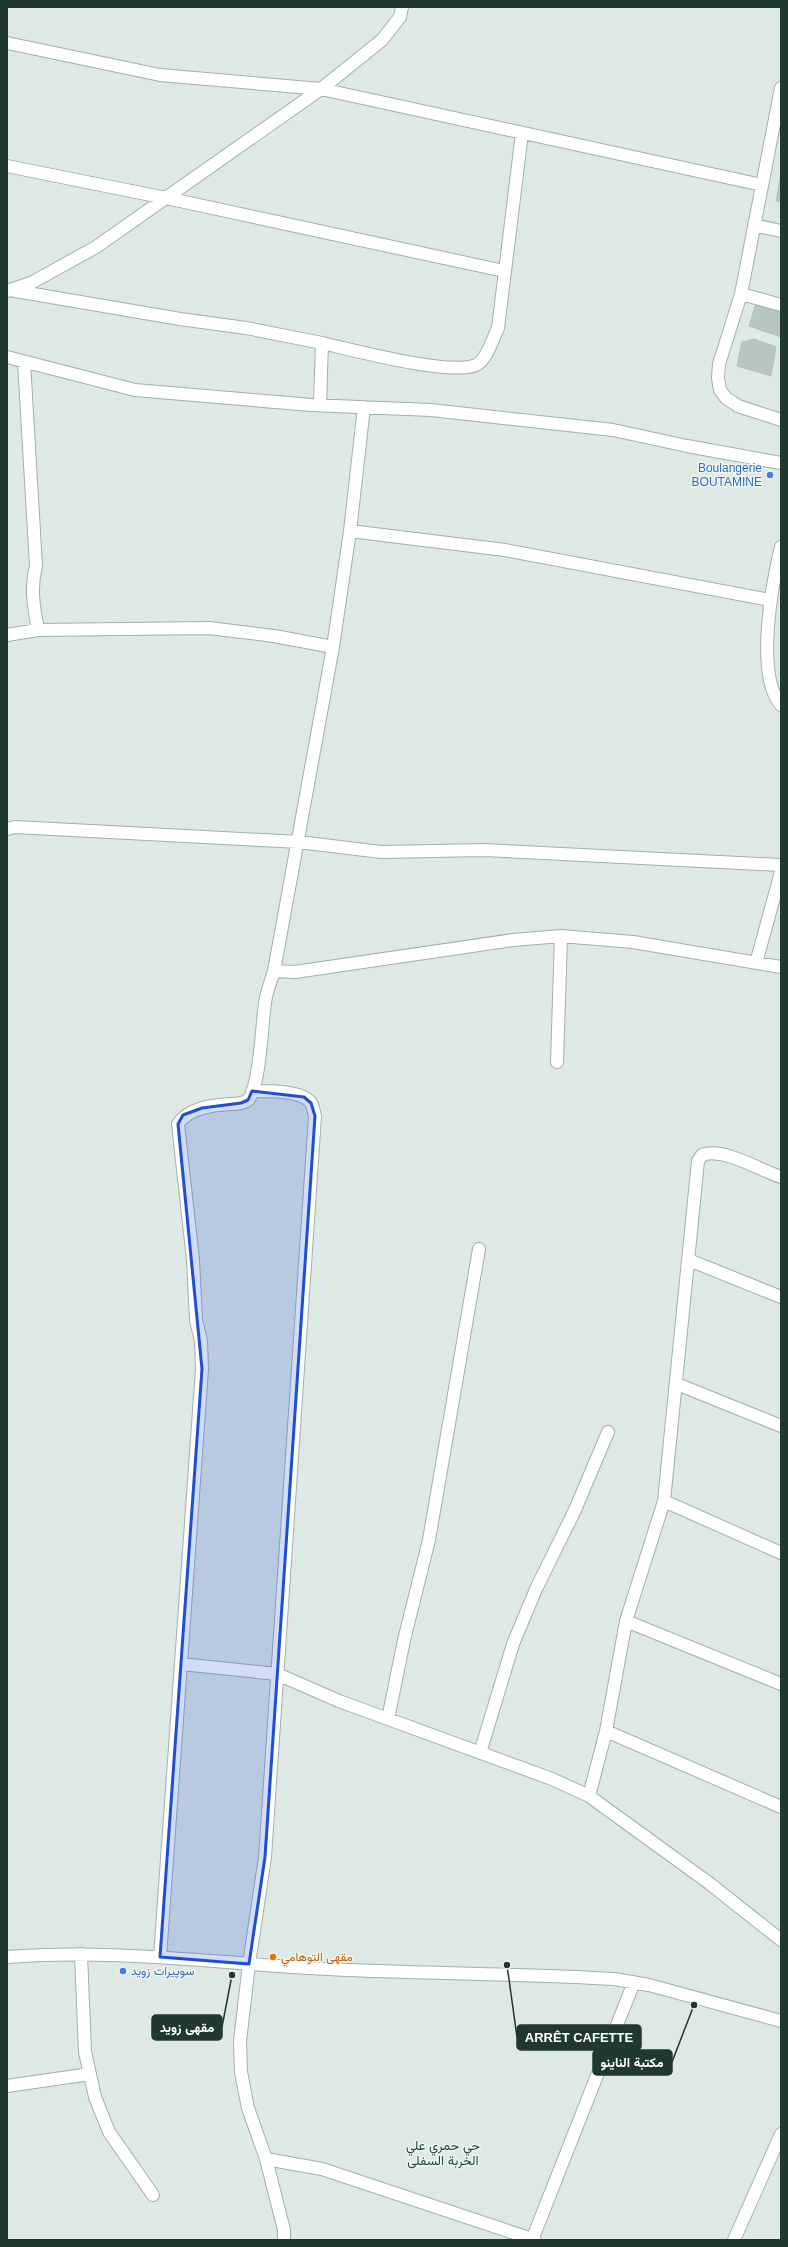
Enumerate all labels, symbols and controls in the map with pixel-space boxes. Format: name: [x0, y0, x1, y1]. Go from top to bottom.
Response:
place label: Boulangerie BOUTAMINE: [692, 461, 762, 489]
marker: Boulangerie BOUTAMINE: [765, 470, 775, 480]
place label: مقهى التوهامي: [281, 1950, 353, 1967]
marker: مقهى التوهامي: [268, 1952, 278, 1962]
place label: سوپيرات زويد: [131, 1964, 195, 1979]
marker: سوپيرات زويد: [118, 1966, 128, 1976]
callout: مقهى زويد: [152, 2015, 222, 2040]
text: مقهى زويد: [160, 2020, 214, 2036]
callout: ARRÊT CAFETTE: [517, 2025, 641, 2050]
text: ARRÊT CAFETTE: [525, 2030, 633, 2045]
callout: مكتبة الناينو: [593, 2050, 672, 2075]
text: مكتبة الناينو: [600, 2055, 664, 2071]
district label: حي حمري علي الخربة السفلى: [406, 2138, 480, 2169]

